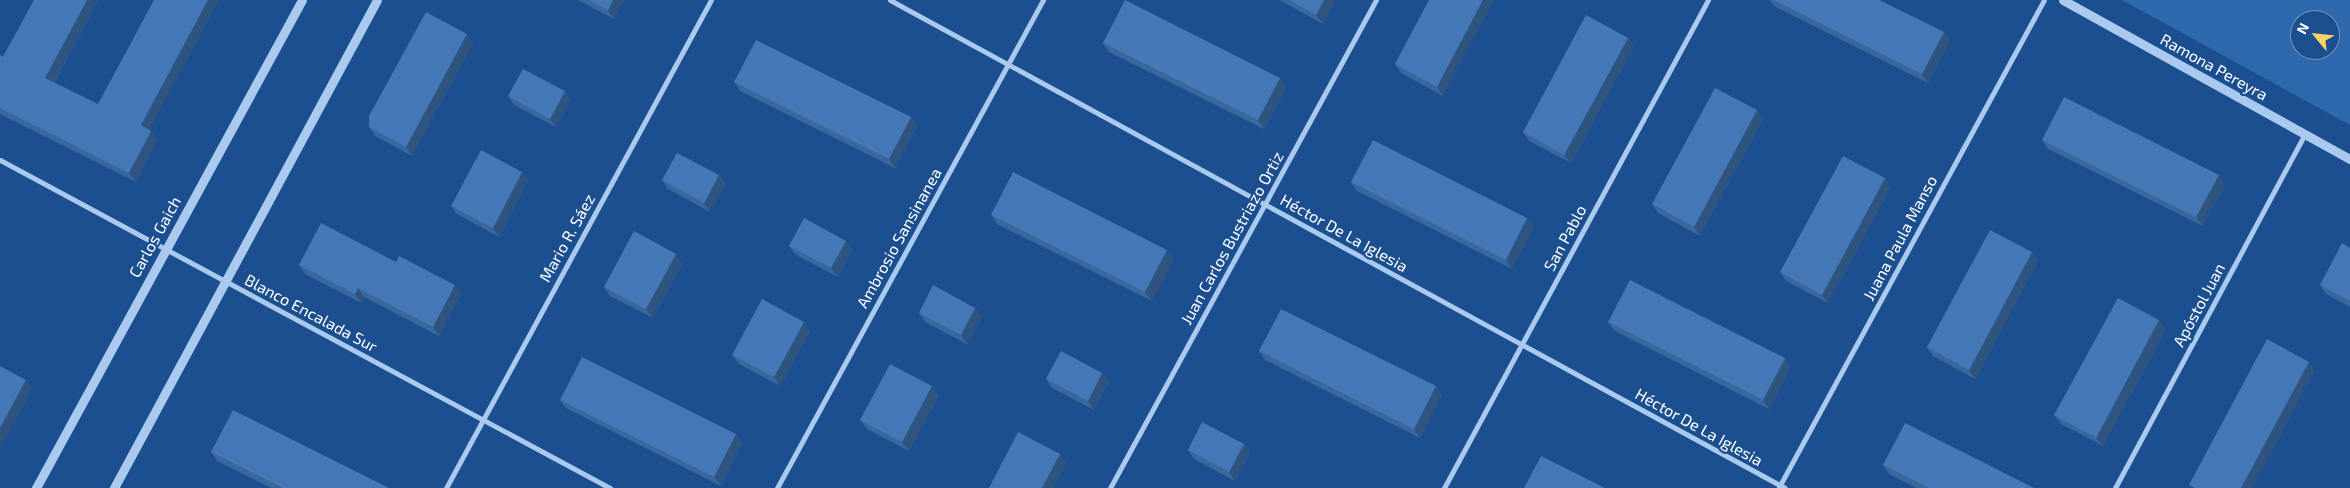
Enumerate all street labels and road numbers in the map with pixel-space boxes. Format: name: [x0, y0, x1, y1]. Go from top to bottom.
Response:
street label: Ramona Pereyra: [2157, 30, 2271, 104]
street label: Juan Carlos Bustriazo Ortiz: [1176, 148, 1288, 328]
street label: Ambrosio Sansinanea: [853, 165, 945, 311]
street label: Juana Paula Manso: [1859, 172, 1941, 304]
street label: Héctor De La Iglesia: [1277, 190, 1411, 276]
street label: Mario R. Sáez: [535, 191, 599, 285]
street label: Carlos Gaich: [125, 193, 185, 281]
street label: San Pablo: [1540, 202, 1590, 274]
street label: Apóstol Juan: [2169, 260, 2229, 350]
street label: Blanco Encalada Sur: [241, 270, 381, 356]
street label: Héctor De La Iglesia: [1632, 384, 1766, 470]

